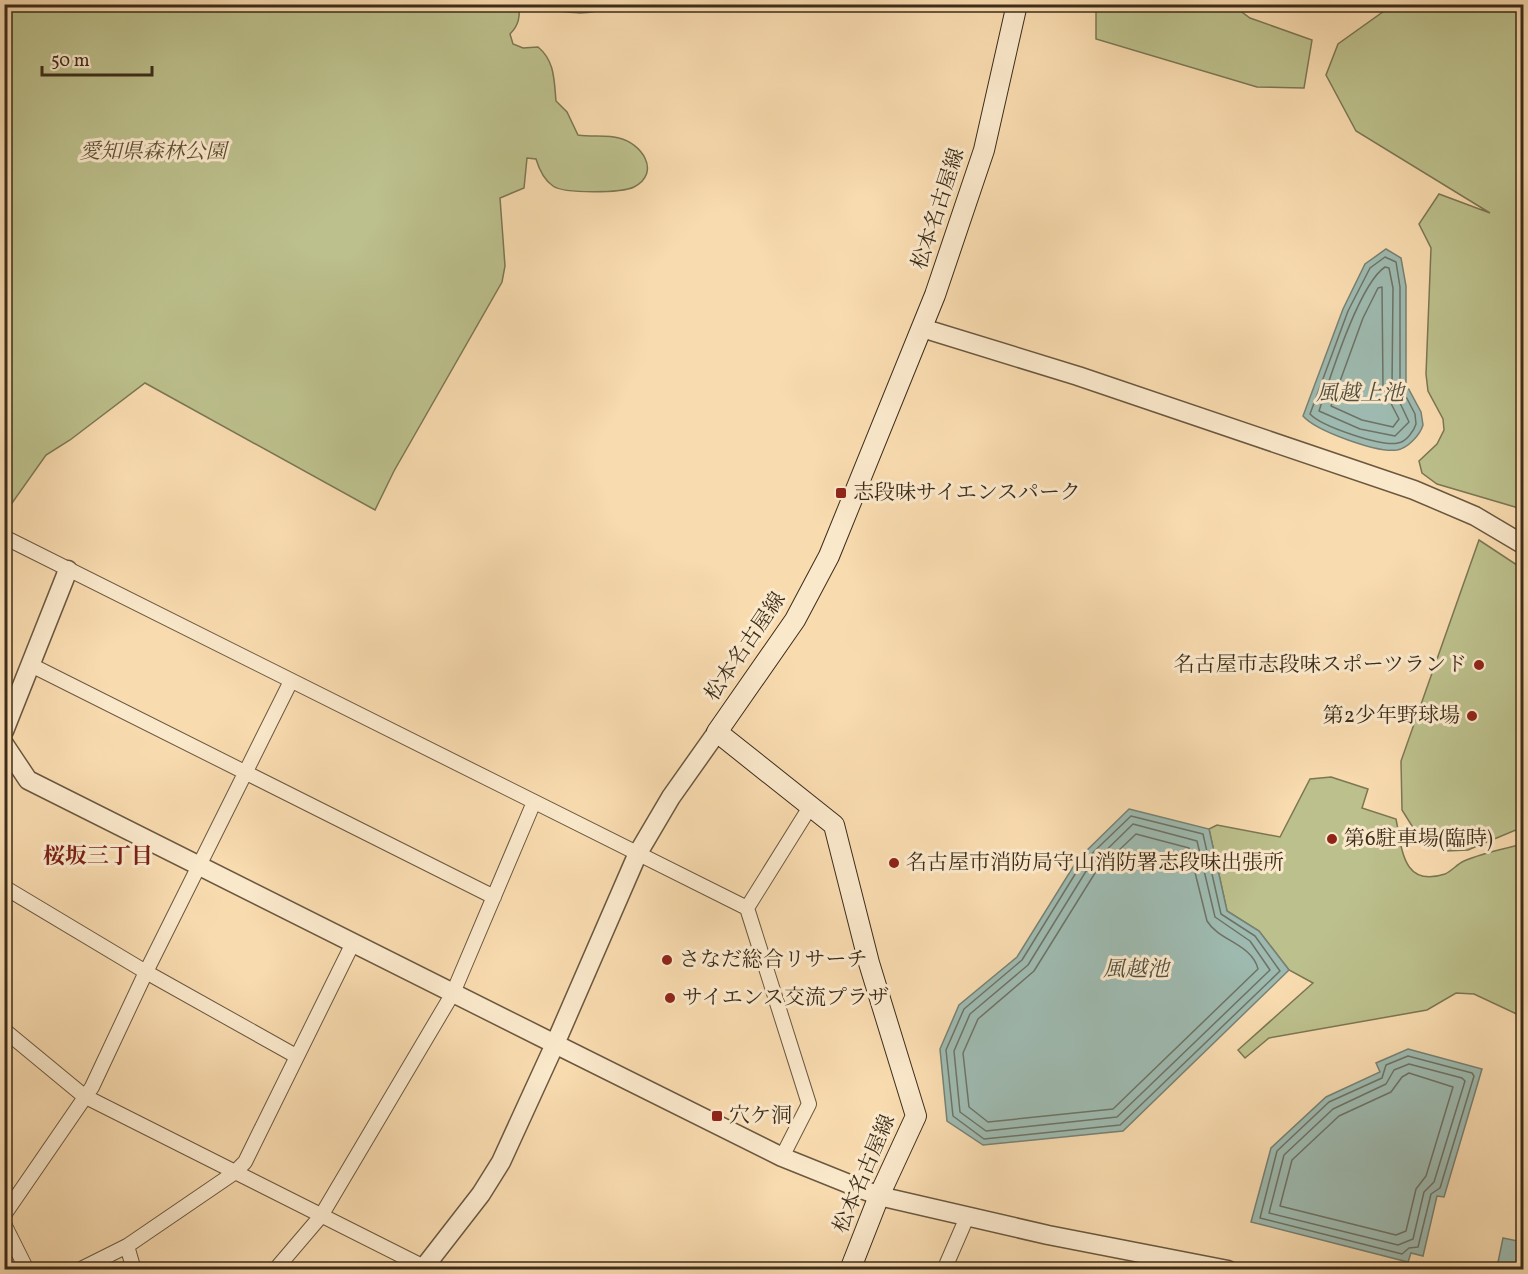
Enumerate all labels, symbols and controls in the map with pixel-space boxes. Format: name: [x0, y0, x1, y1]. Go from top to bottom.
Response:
scale bar: [42, 39, 152, 77]
text: 50 m: [51, 49, 90, 74]
park label: 愛知県森林公園: [80, 138, 229, 167]
street label: 松本名古屋線: [906, 145, 972, 273]
water label: 風越上池: [1316, 379, 1407, 410]
place label: 志段味サイエンスパーク: [853, 479, 1081, 508]
marker: 志段味サイエンスパーク: [834, 486, 848, 500]
street label: 松本名古屋線: [699, 587, 793, 707]
place label: 名古屋市志段味スポーツランド: [1174, 651, 1467, 680]
marker: 名古屋市志段味スポーツランド: [1472, 658, 1486, 672]
place label: 第2少年野球場: [1323, 702, 1460, 731]
marker: 第2少年野球場: [1465, 709, 1479, 723]
place label: 第6駐車場(臨時): [1344, 825, 1493, 854]
marker: 第6駐車場(臨時): [1325, 832, 1339, 846]
district label: 桜坂三丁目: [43, 842, 153, 873]
place label: 名古屋市消防局守山消防署志段味出張所: [906, 849, 1284, 878]
marker: 名古屋市消防局守山消防署志段味出張所: [887, 856, 901, 870]
place label: さなだ総合リサーチ: [679, 946, 868, 975]
marker: さなだ総合リサーチ: [660, 953, 674, 967]
water label: 風越池: [1103, 955, 1172, 986]
place label: サイエンス交流プラザ: [682, 984, 889, 1013]
marker: サイエンス交流プラザ: [663, 991, 677, 1005]
place label: 穴ケ洞: [729, 1102, 792, 1131]
marker: 穴ケ洞: [710, 1109, 724, 1123]
street label: 松本名古屋線: [827, 1110, 903, 1238]

